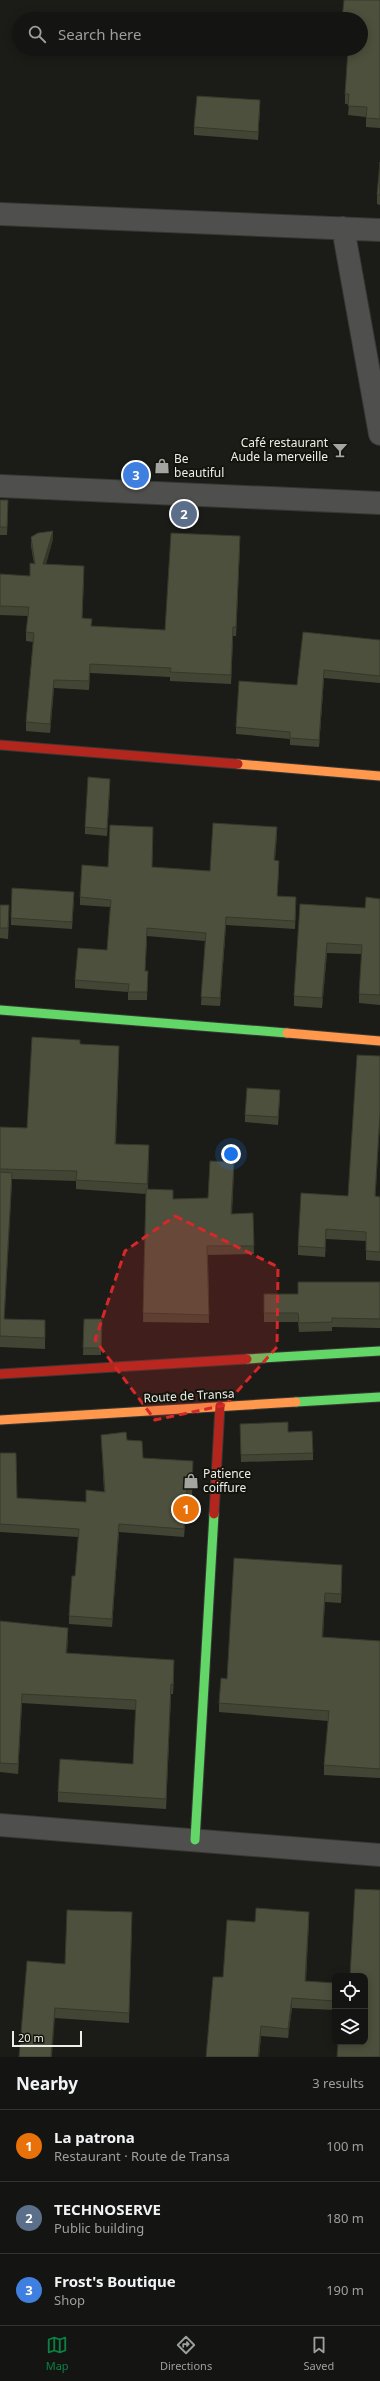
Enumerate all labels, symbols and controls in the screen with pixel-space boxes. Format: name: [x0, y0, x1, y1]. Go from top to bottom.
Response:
search box: [12, 12, 368, 56]
icon: search: [26, 23, 48, 45]
text: Search here: [58, 24, 141, 44]
place label: Café restaurant Aude la merveille: [231, 434, 329, 465]
bar icon: Café restaurant Aude la merveille: [331, 441, 349, 459]
place label: Be beautiful: [174, 450, 224, 481]
shop icon: Be beautiful: [153, 457, 171, 475]
pin: 3: [123, 460, 149, 490]
pin: 2: [171, 499, 197, 529]
your location: [221, 1144, 241, 1164]
street label: Route de Transa: [143, 1385, 235, 1406]
place label: Patience coiffure: [203, 1465, 251, 1496]
shop icon: Patience coiffure: [182, 1472, 200, 1490]
pin: 1: [173, 1494, 199, 1524]
map controls: [332, 1973, 368, 2045]
button: locate: [332, 1973, 368, 2009]
button: layers: [332, 2009, 368, 2045]
scale bar: [12, 2029, 82, 2048]
text: 20 m: [18, 2030, 44, 2045]
text: Nearby: [16, 2072, 78, 2095]
text: 3 results: [312, 2074, 364, 2092]
text: La patrona: [54, 2127, 135, 2147]
text: 1: [25, 2137, 33, 2155]
text: 100 m: [326, 2137, 364, 2155]
text: Restaurant · Route de Transa: [54, 2147, 230, 2165]
text: TECHNOSERVE: [54, 2199, 161, 2219]
text: 2: [25, 2209, 33, 2227]
text: 180 m: [326, 2209, 364, 2227]
text: Public building: [54, 2219, 144, 2237]
text: Frost's Boutique: [54, 2271, 176, 2291]
text: 3: [25, 2281, 33, 2299]
text: 190 m: [326, 2281, 364, 2299]
text: Shop: [54, 2291, 85, 2309]
tab: Map: [46, 2334, 69, 2373]
tab: Directions: [160, 2334, 212, 2373]
tab: Saved: [304, 2334, 334, 2373]

